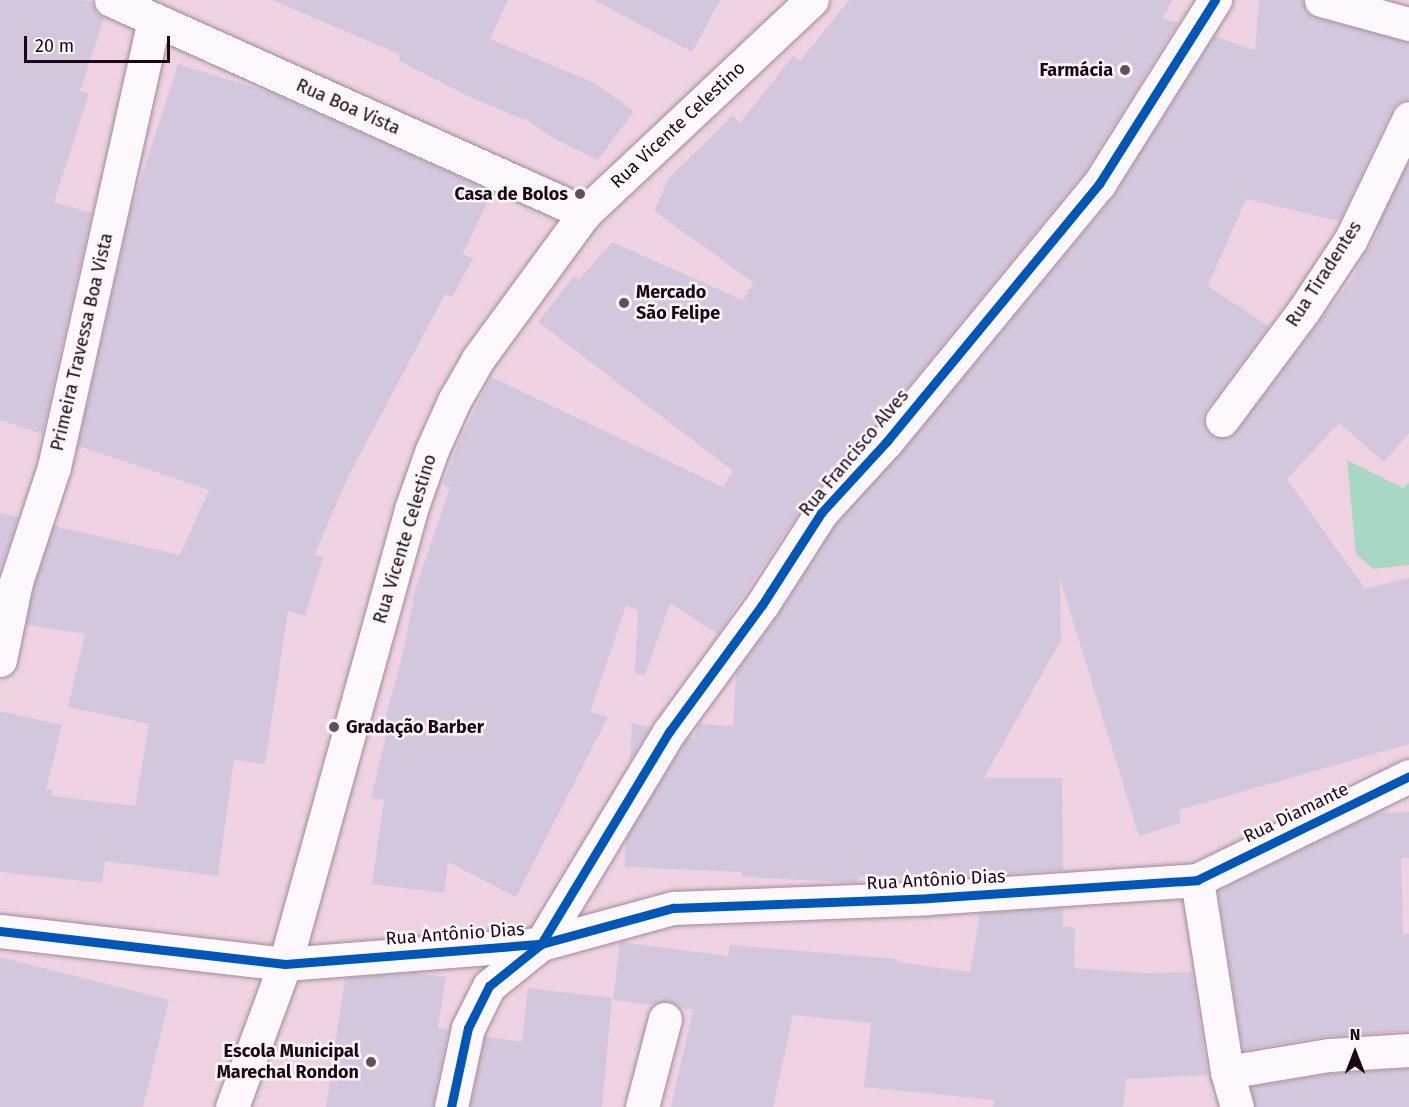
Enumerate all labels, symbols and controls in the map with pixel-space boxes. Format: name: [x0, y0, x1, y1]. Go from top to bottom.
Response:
scale bar: [27, 24, 172, 62]
text: 20 m: [35, 35, 74, 57]
street label: Rua Vicente Celestino: [606, 57, 750, 193]
place label: Farmácia: [1040, 59, 1113, 81]
marker: Farmácia: [1118, 63, 1132, 77]
street label: Rua Boa Vista: [293, 74, 403, 140]
place label: Casa de Bolos: [454, 183, 568, 205]
marker: Casa de Bolos: [573, 187, 587, 201]
street label: Rua Tiradentes: [1282, 217, 1366, 331]
street label: Primeira Travessa Boa Vista: [46, 231, 118, 453]
place label: Mercado São Felipe: [636, 282, 720, 324]
marker: Mercado São Felipe: [617, 296, 631, 310]
street label: Rua Francisco Alves: [795, 385, 913, 521]
street label: Rua Vicente Celestino: [369, 452, 441, 626]
place label: Gradação Barber: [346, 716, 484, 738]
marker: Gradação Barber: [327, 720, 341, 734]
street label: Rua Diamante: [1240, 778, 1352, 848]
street label: Rua Antônio Dias: [866, 866, 1006, 894]
street label: Rua Antônio Dias: [385, 918, 525, 950]
north arrow: [1325, 1023, 1385, 1083]
text: N: [1350, 1025, 1360, 1044]
place label: Escola Municipal Marechal Rondon: [217, 1041, 359, 1084]
marker: Escola Municipal Marechal Rondon: [364, 1055, 378, 1069]

